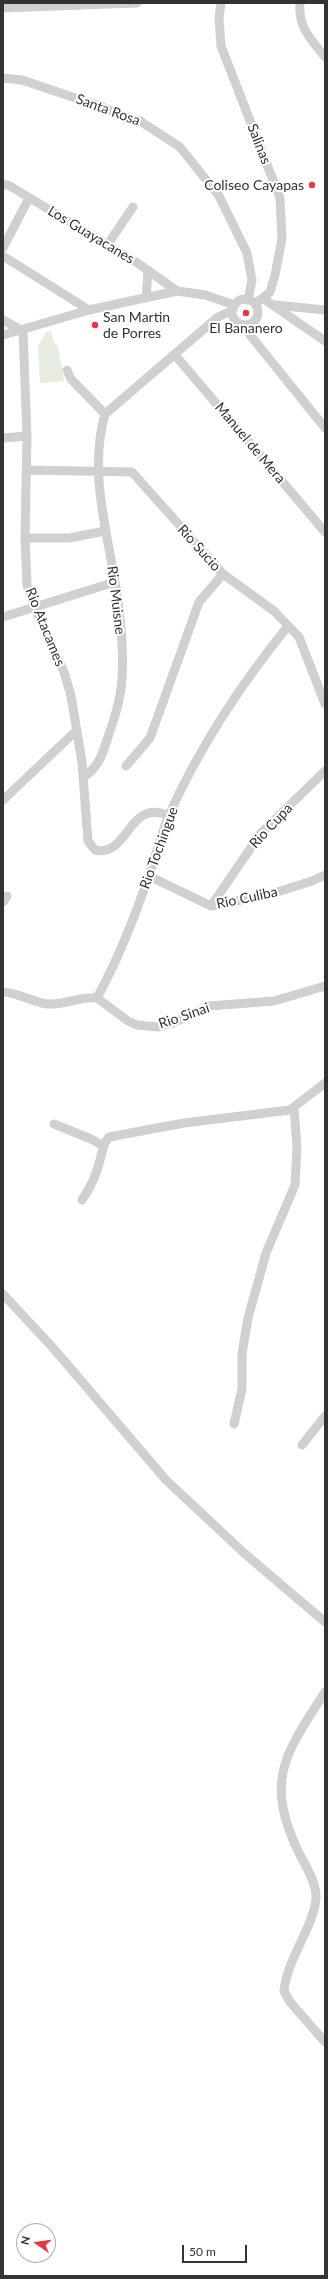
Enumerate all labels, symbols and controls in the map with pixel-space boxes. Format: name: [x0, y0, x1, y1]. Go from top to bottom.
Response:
street label: Santa Rosa: [74, 91, 142, 129]
street label: Salinas: [244, 121, 274, 167]
place label: Coliseo Cayapas: [204, 177, 304, 193]
marker: Coliseo Cayapas: [307, 180, 317, 190]
street label: Los Guayacanes: [45, 203, 137, 267]
marker: El Bananero: [241, 308, 251, 318]
place label: San Martin de Porres: [103, 309, 170, 342]
marker: San Martin de Porres: [90, 320, 100, 330]
place label: El Bananero: [209, 320, 283, 336]
street label: Manuel de Mera: [211, 399, 289, 487]
street label: Rio Sucio: [174, 521, 224, 575]
street label: Rio Muisne: [103, 565, 129, 635]
street label: Rio Atacames: [22, 585, 68, 669]
street label: Rio Cupa: [246, 800, 296, 852]
street label: Rio Tochingue: [136, 805, 182, 891]
street label: Rio Culiba: [215, 883, 279, 913]
street label: Rio Sinai: [156, 999, 212, 1033]
north arrow: [16, 2223, 56, 2263]
text: N: [18, 2235, 32, 2246]
scale bar: [184, 2237, 249, 2263]
text: 50 m: [189, 2244, 216, 2259]

